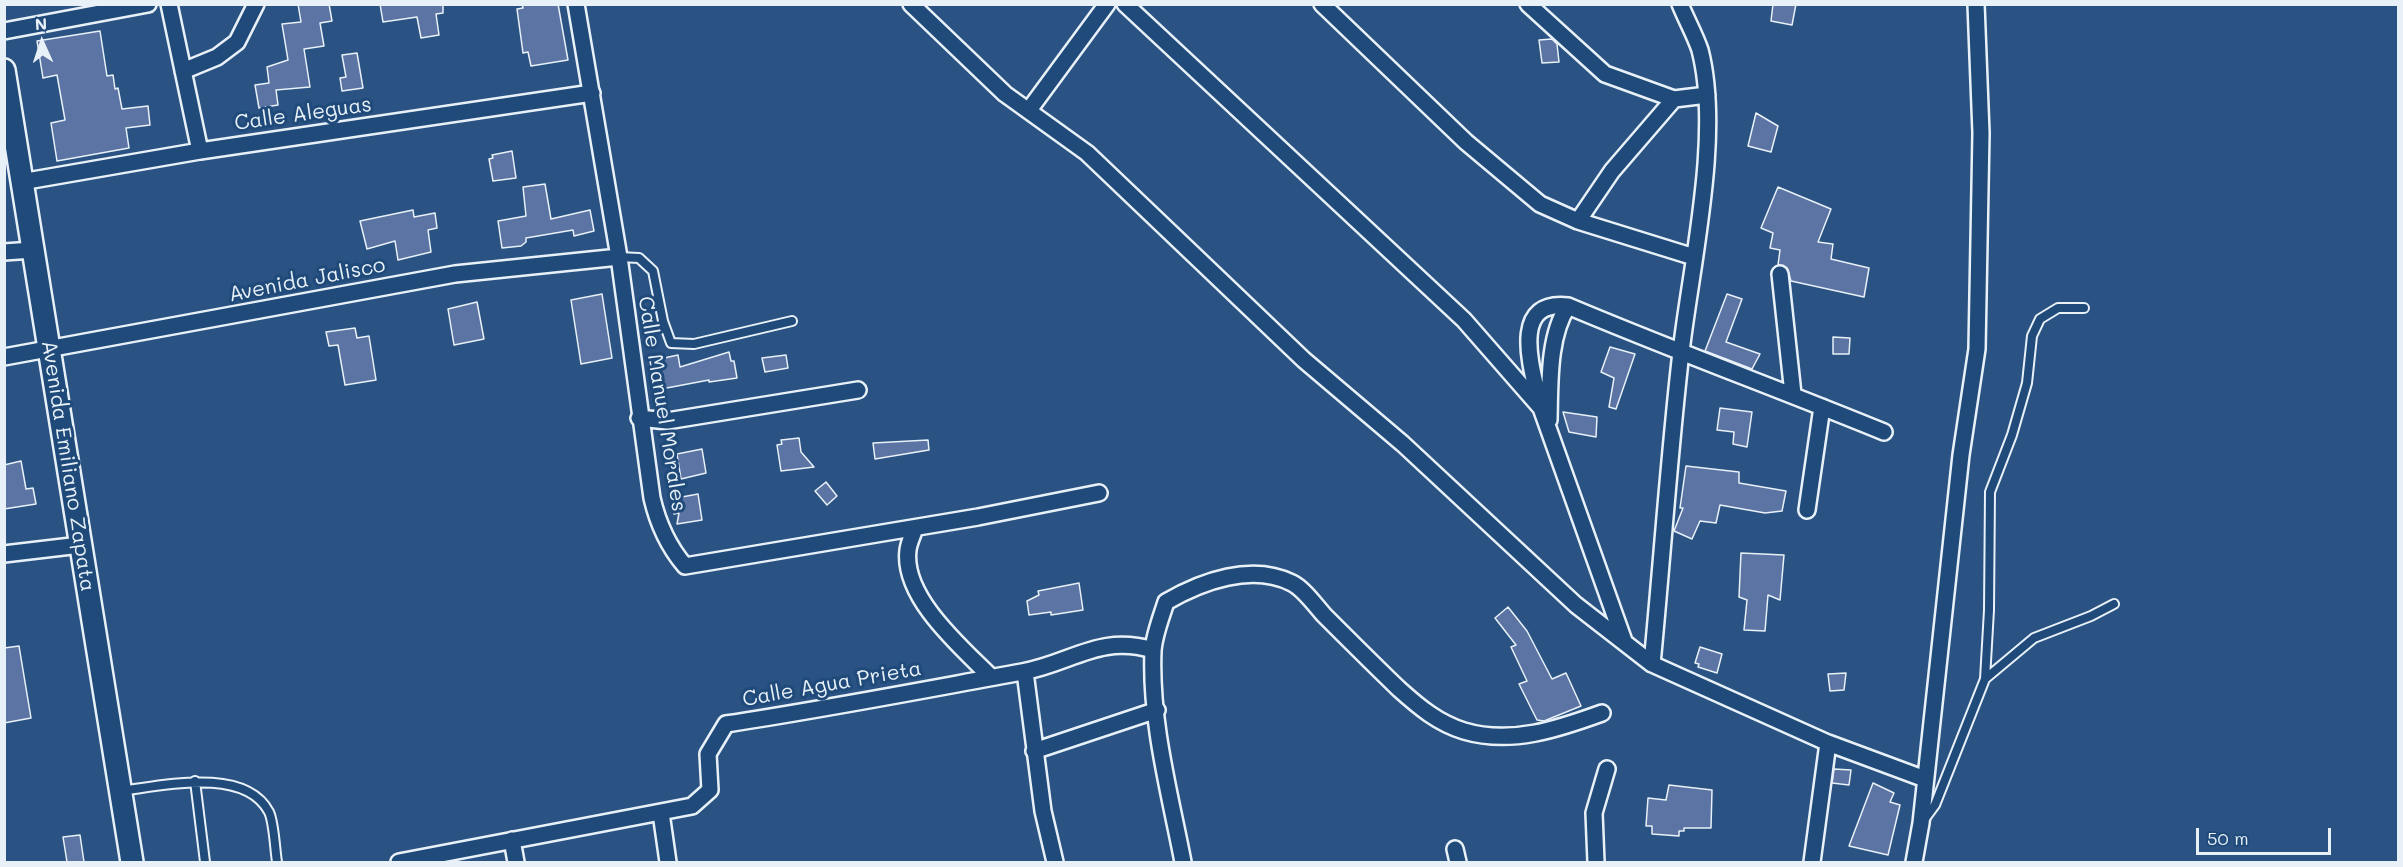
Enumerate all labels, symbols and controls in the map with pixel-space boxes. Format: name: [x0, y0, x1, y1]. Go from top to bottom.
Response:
north arrow: [12, 12, 72, 72]
text: N: [34, 13, 48, 34]
street label: Calle Aleguas: [233, 92, 373, 136]
street label: Avenida Jalisco: [227, 252, 387, 308]
street label: Calle Manuel Morales: [633, 295, 691, 513]
street label: Avenida Emiliano Zapata: [36, 339, 100, 593]
street label: Calle Agua Prieta: [740, 656, 924, 712]
scale bar: [2199, 816, 2334, 854]
text: 50 m: [2207, 826, 2249, 850]

